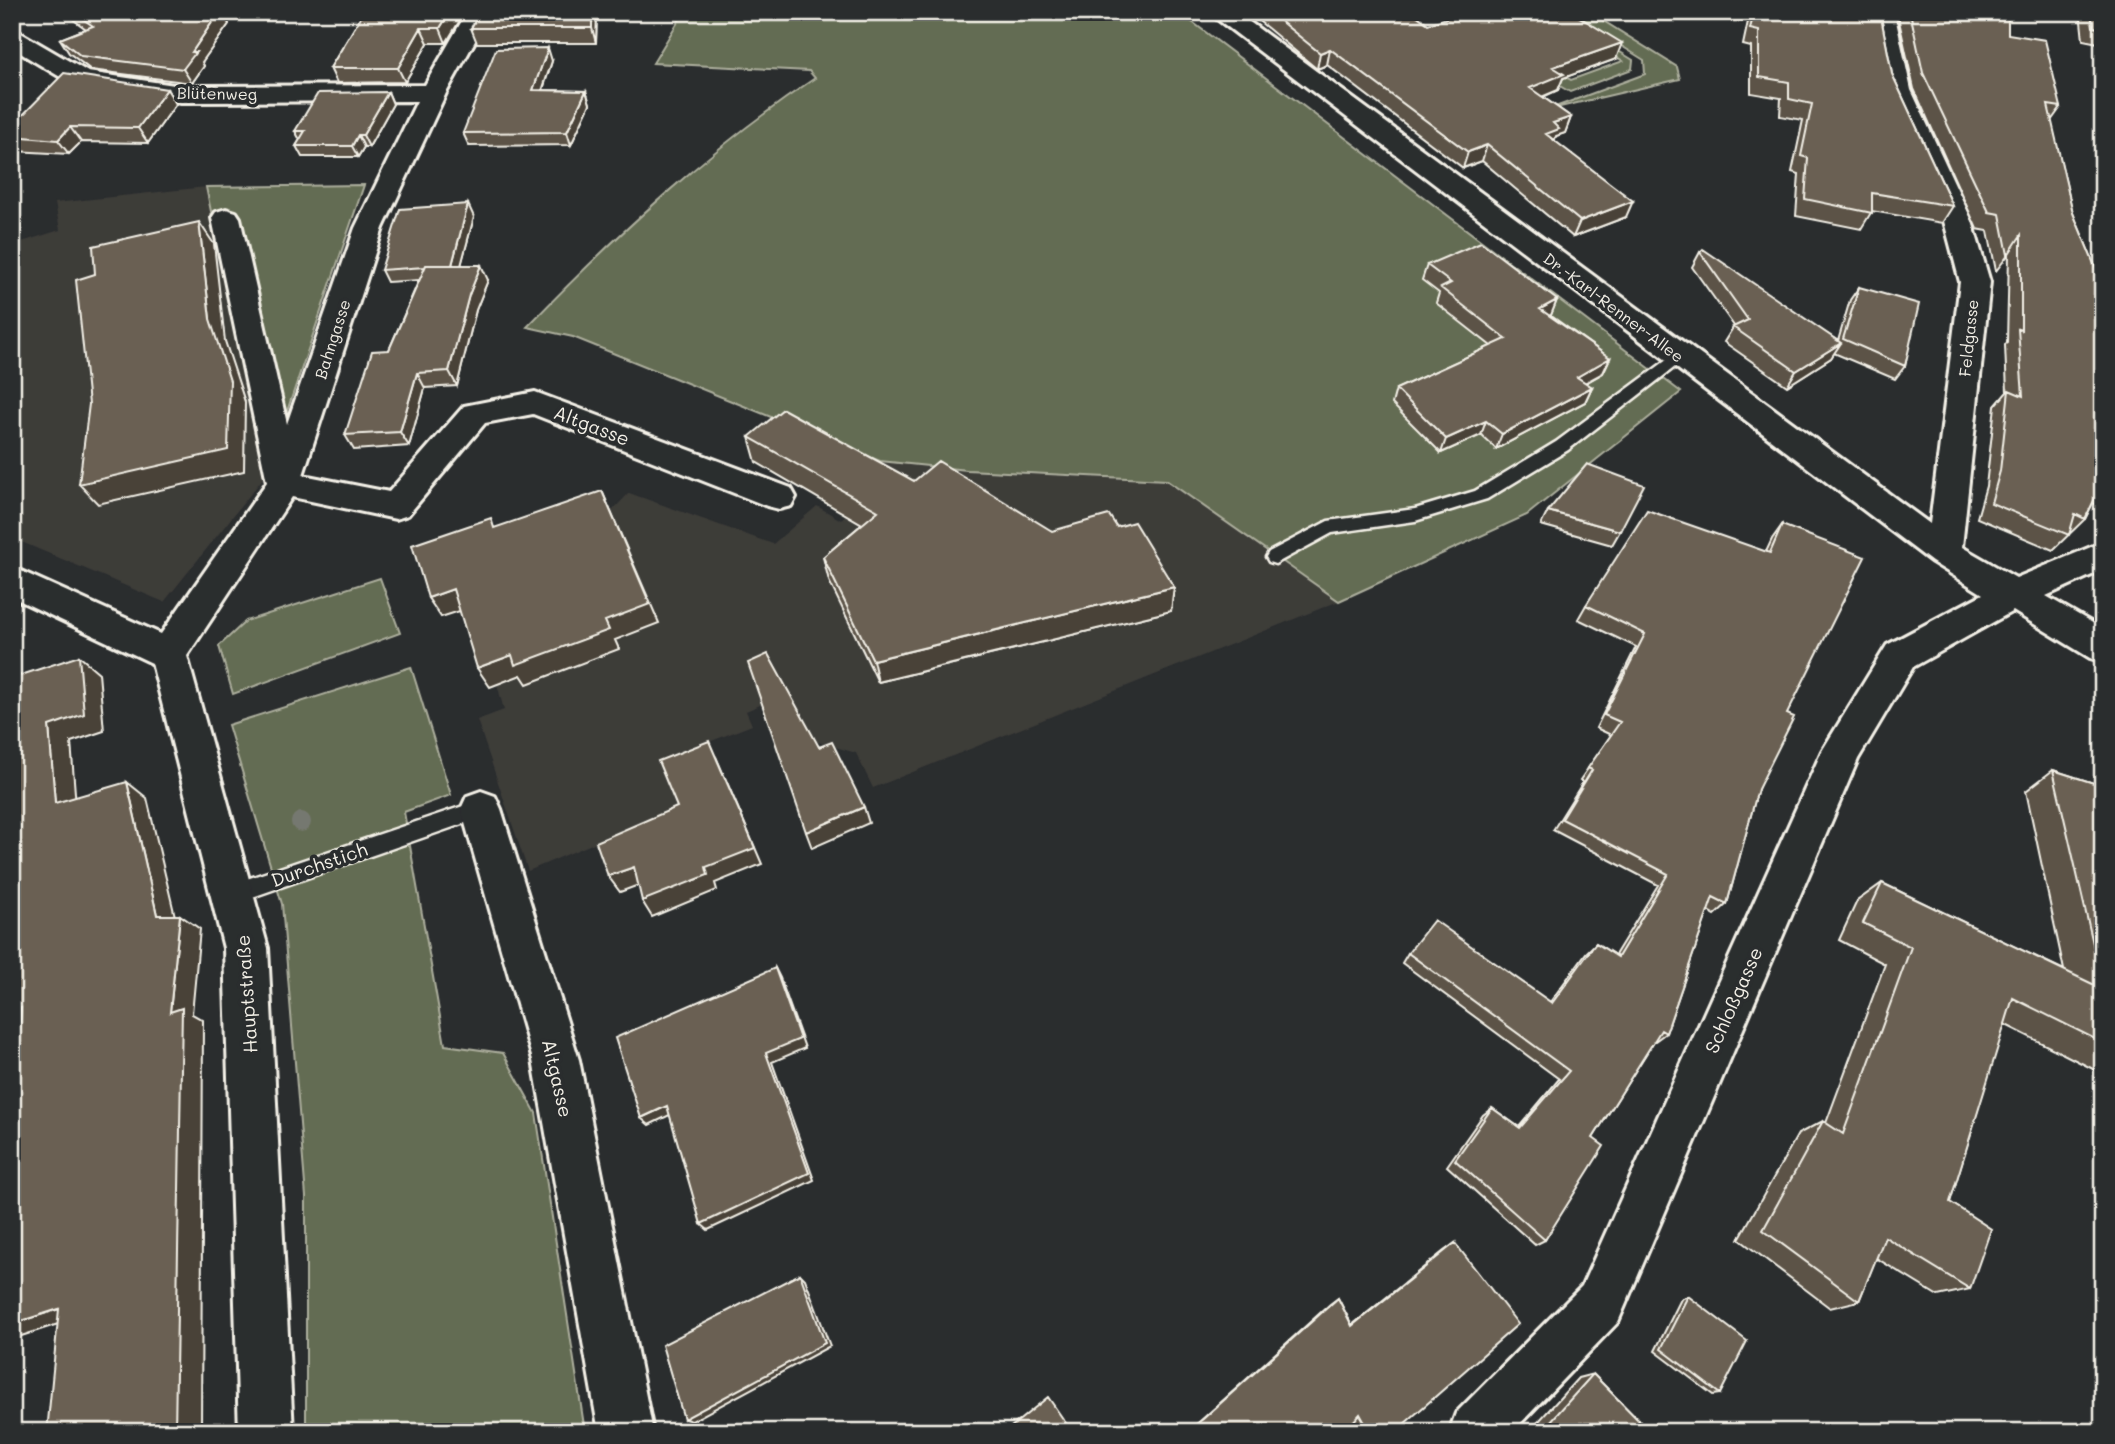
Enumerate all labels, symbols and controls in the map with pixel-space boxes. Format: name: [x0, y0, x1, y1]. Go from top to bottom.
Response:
street label: Blütenweg: [177, 82, 257, 104]
street label: Dr.-Karl-Renner-Allee: [1540, 247, 1688, 367]
street label: Bahngasse: [309, 297, 355, 381]
street label: Feldgasse: [1953, 298, 1983, 378]
street label: Altgasse: [550, 399, 634, 451]
street label: Durchstich: [268, 836, 370, 892]
street label: Hauptstraße: [229, 934, 263, 1054]
street label: Schloßgasse: [1698, 943, 1768, 1057]
street label: Altgasse: [537, 1037, 579, 1119]

